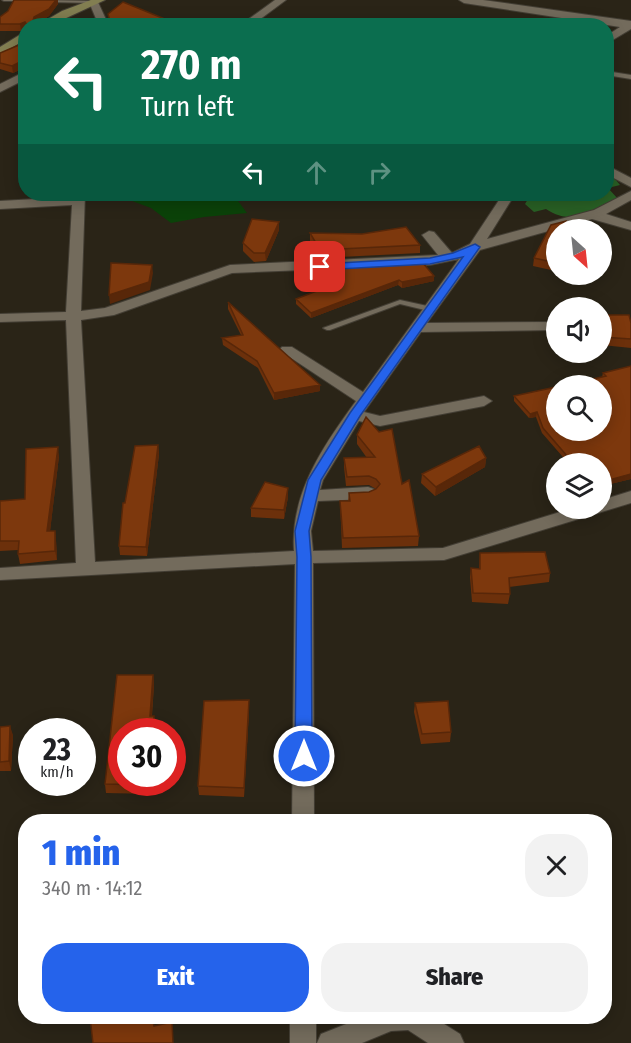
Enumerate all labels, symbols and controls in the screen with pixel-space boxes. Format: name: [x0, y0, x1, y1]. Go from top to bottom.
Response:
text: 270 m: [141, 40, 241, 90]
icon: left: [42, 42, 120, 120]
text: Turn left: [141, 91, 234, 123]
icon: left: [237, 156, 270, 189]
icon: ahead: [300, 156, 333, 189]
icon: right: [363, 156, 396, 189]
north arrow: [546, 219, 612, 285]
map controls: [546, 219, 612, 519]
pin: [294, 241, 345, 292]
icon: arrive: [303, 250, 336, 283]
button: sound: [546, 297, 612, 363]
button: search: [546, 375, 612, 441]
button: layers: [546, 453, 612, 519]
speed limit sign: 30: [108, 718, 186, 796]
position arrow: [272, 724, 336, 788]
text: 23: [43, 732, 71, 768]
text: km/h: [40, 763, 74, 781]
text: 1 min: [42, 831, 120, 875]
button: close: [525, 834, 588, 897]
text: 340 m · 14:12: [42, 876, 142, 900]
button: Exit: [42, 943, 309, 1012]
button: Share: [321, 943, 588, 1012]

